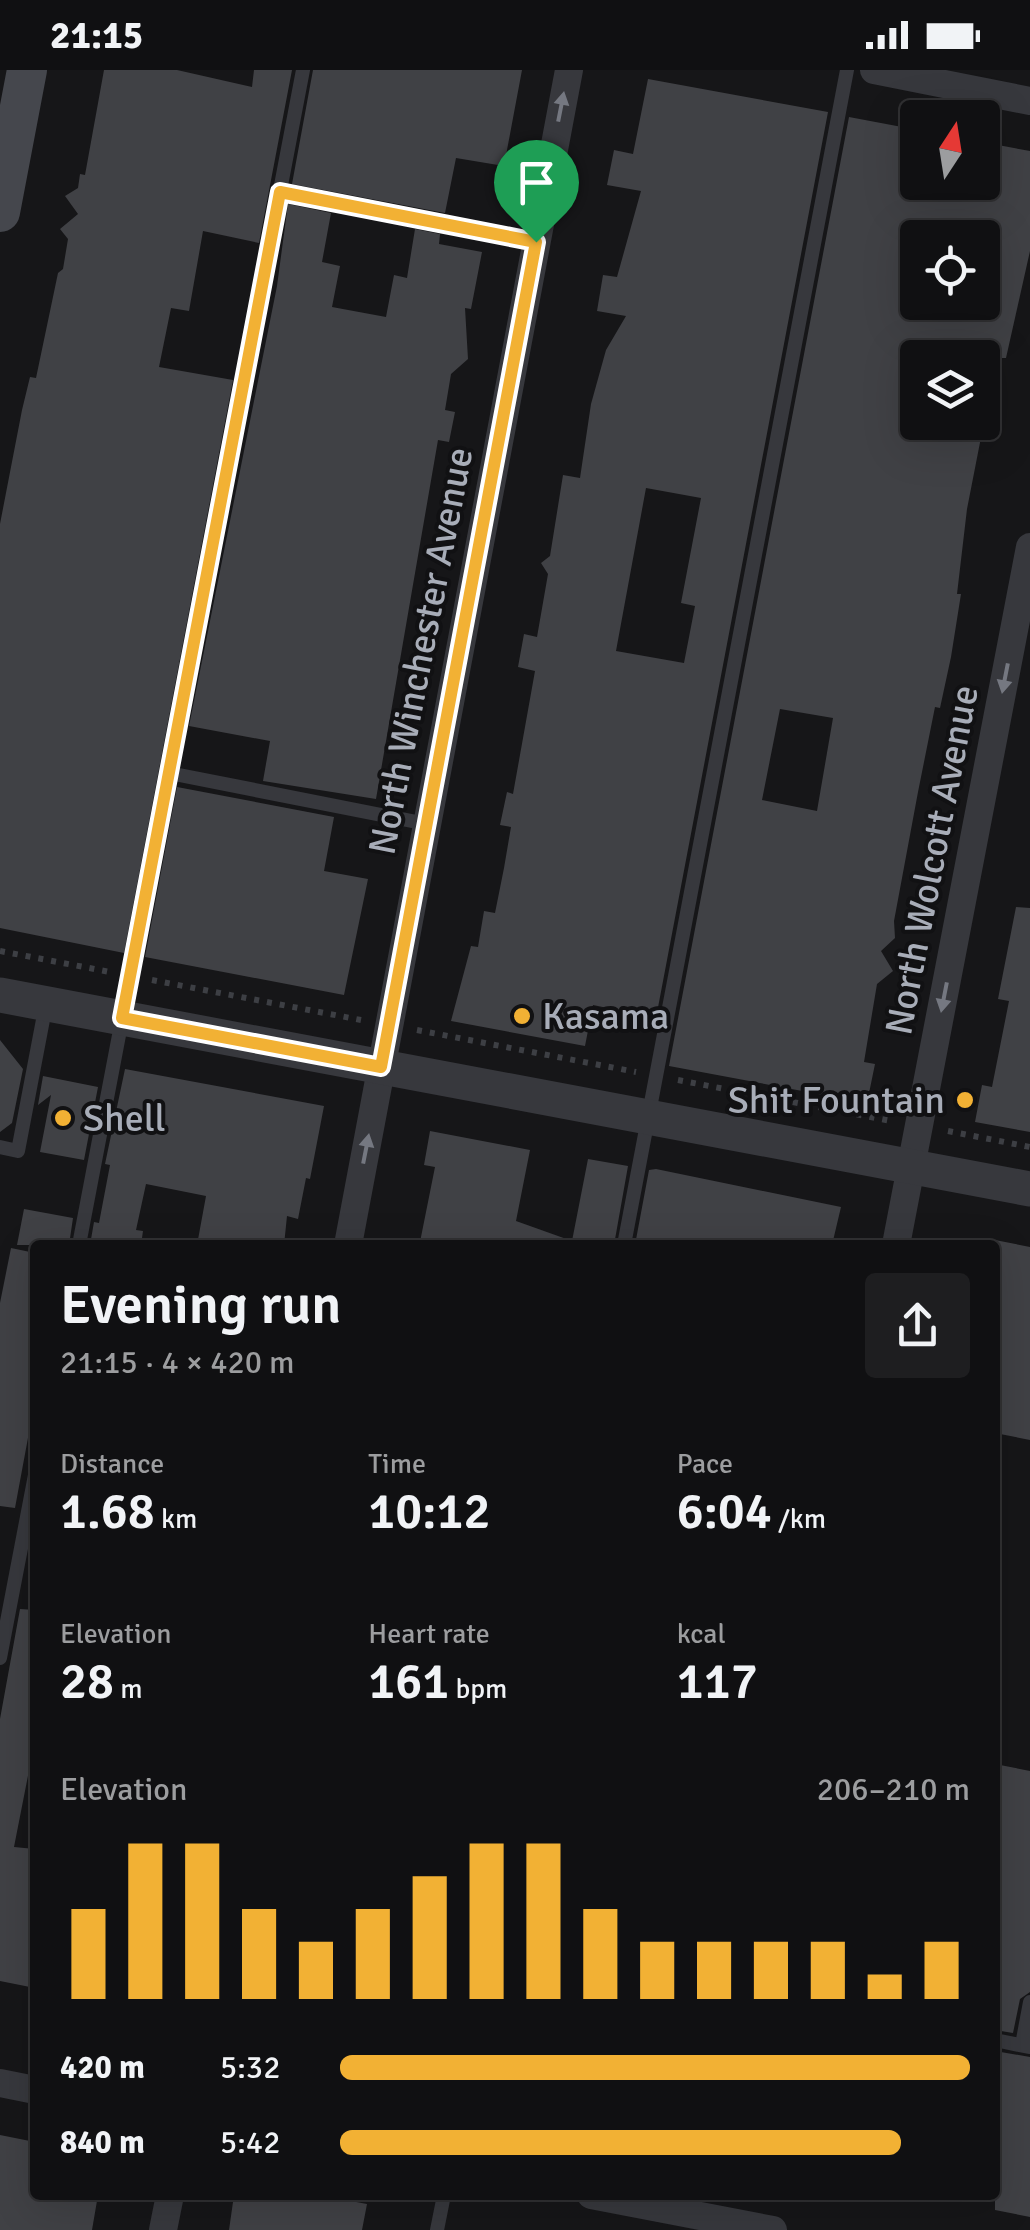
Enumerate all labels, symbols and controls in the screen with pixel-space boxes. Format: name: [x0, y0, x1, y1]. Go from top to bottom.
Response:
text: 21:15: [50, 12, 143, 59]
one-way arrow: [554, 92, 570, 123]
north arrow: [900, 100, 1000, 200]
map controls: [900, 100, 1000, 440]
pin: [494, 140, 579, 243]
icon: arrive: [509, 155, 564, 210]
button: locate: [900, 220, 1000, 320]
button: layers: [900, 340, 1000, 440]
street label: North Winchester Avenue: [358, 444, 484, 858]
one-way arrow: [997, 662, 1012, 694]
street label: North Wolcott Avenue: [875, 681, 989, 1039]
one-way arrow: [935, 981, 951, 1012]
place label: Kasama: [542, 993, 669, 1040]
marker: Kasama: [511, 1005, 533, 1027]
place label: Shit Fountain: [728, 1077, 945, 1124]
marker: Shit Fountain: [954, 1089, 976, 1111]
place label: Shell: [83, 1095, 166, 1142]
marker: Shell: [52, 1107, 74, 1129]
one-way arrow: [359, 1133, 374, 1164]
text: Evening run: [60, 1271, 341, 1339]
button: share: [865, 1273, 970, 1378]
text: 21:15 · 4 × 420 m: [60, 1343, 295, 1382]
text: Distance: [60, 1447, 164, 1481]
text: Time: [368, 1447, 426, 1481]
text: Pace: [677, 1447, 733, 1481]
text: 1.68: [60, 1481, 155, 1543]
text: 10:12: [368, 1481, 490, 1543]
text: 6:04: [677, 1481, 772, 1543]
text: km: [155, 1502, 197, 1536]
text: /km: [772, 1502, 826, 1536]
text: Elevation: [60, 1617, 172, 1651]
text: Heart rate: [368, 1617, 490, 1651]
text: kcal: [677, 1617, 726, 1651]
text: 28: [60, 1651, 114, 1713]
text: 161: [368, 1651, 449, 1713]
text: 117: [677, 1651, 758, 1713]
text: m: [114, 1672, 143, 1706]
text: bpm: [449, 1672, 507, 1706]
text: Elevation: [60, 1770, 187, 1809]
text: 206–210 m: [817, 1770, 970, 1809]
text: 420 m: [60, 2048, 145, 2087]
text: 5:32: [220, 2048, 280, 2087]
text: 840 m: [60, 2123, 145, 2162]
text: 5:42: [220, 2123, 280, 2162]

